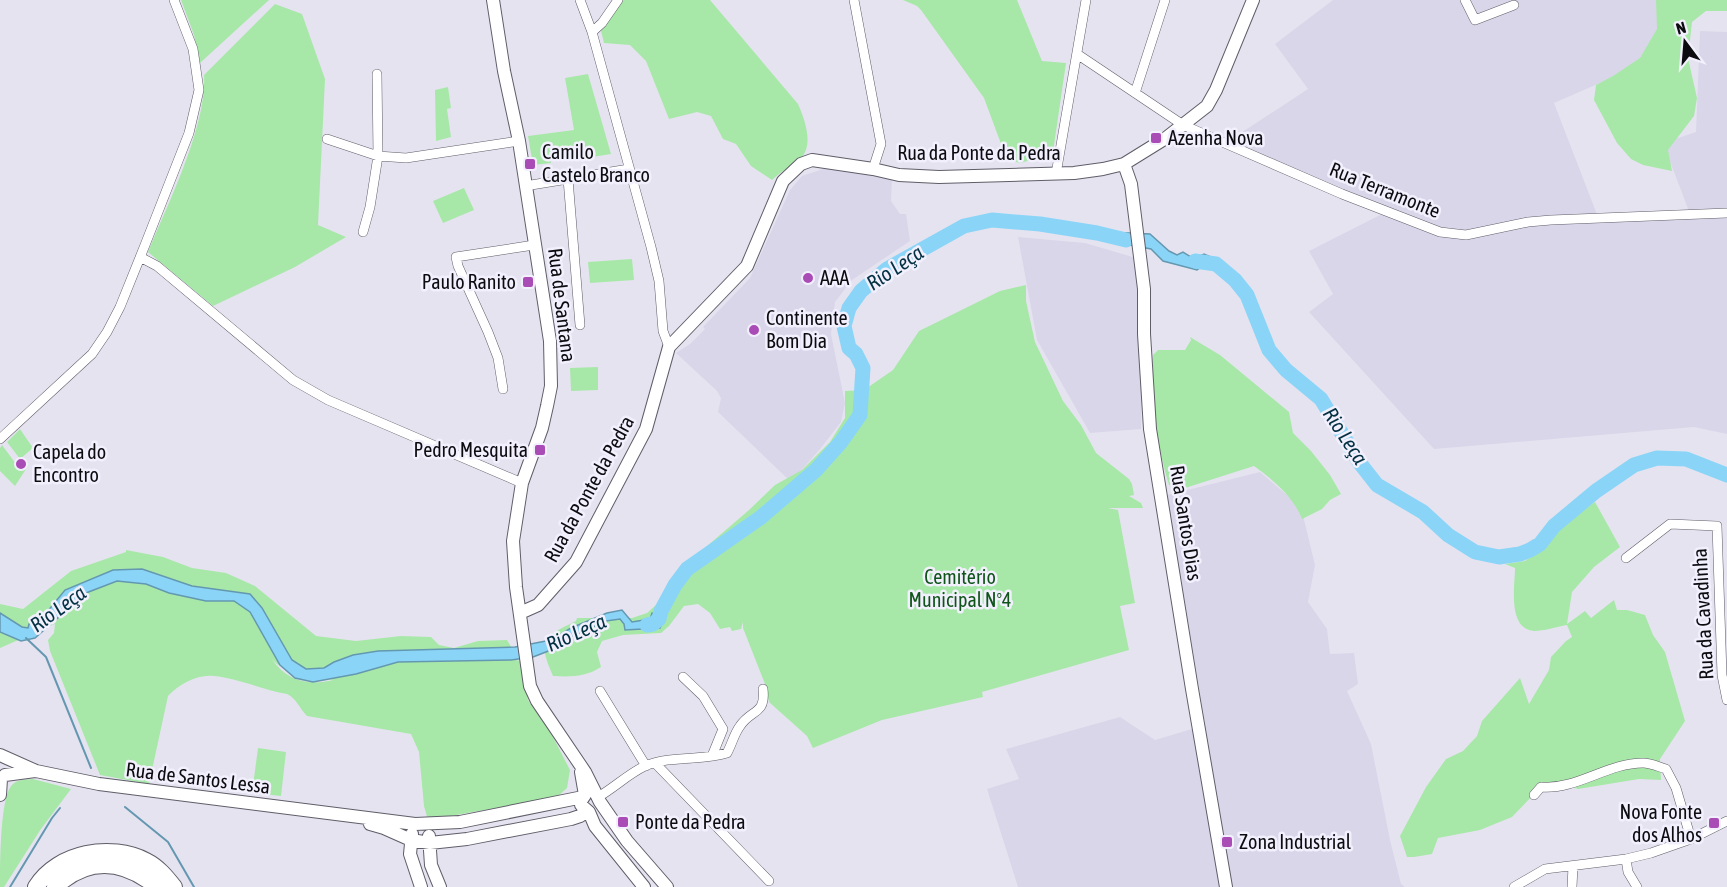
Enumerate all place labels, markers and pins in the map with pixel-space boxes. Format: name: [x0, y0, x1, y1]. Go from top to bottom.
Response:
place label: Azenha Nova: [1168, 126, 1264, 149]
marker: Azenha Nova: [1149, 131, 1163, 145]
place label: Camilo Castelo Branco: [542, 140, 650, 186]
marker: Camilo Castelo Branco: [523, 157, 537, 171]
place label: AAA: [820, 266, 850, 289]
place label: Paulo Ranito: [422, 270, 516, 293]
marker: AAA: [801, 271, 815, 285]
marker: Paulo Ranito: [521, 275, 535, 289]
place label: Continente Bom Dia: [766, 306, 848, 352]
marker: Continente Bom Dia: [747, 323, 761, 337]
place label: Pedro Mesquita: [414, 438, 528, 461]
place label: Capela do Encontro: [33, 440, 106, 486]
marker: Pedro Mesquita: [533, 443, 547, 457]
marker: Capela do Encontro: [14, 457, 28, 471]
place label: Nova Fonte dos Alhos: [1620, 800, 1702, 846]
place label: Ponte da Pedra: [635, 810, 745, 833]
marker: Ponte da Pedra: [616, 815, 630, 829]
marker: Nova Fonte dos Alhos: [1707, 816, 1721, 830]
place label: Zona Industrial: [1239, 830, 1352, 853]
marker: Zona Industrial: [1220, 835, 1234, 849]

